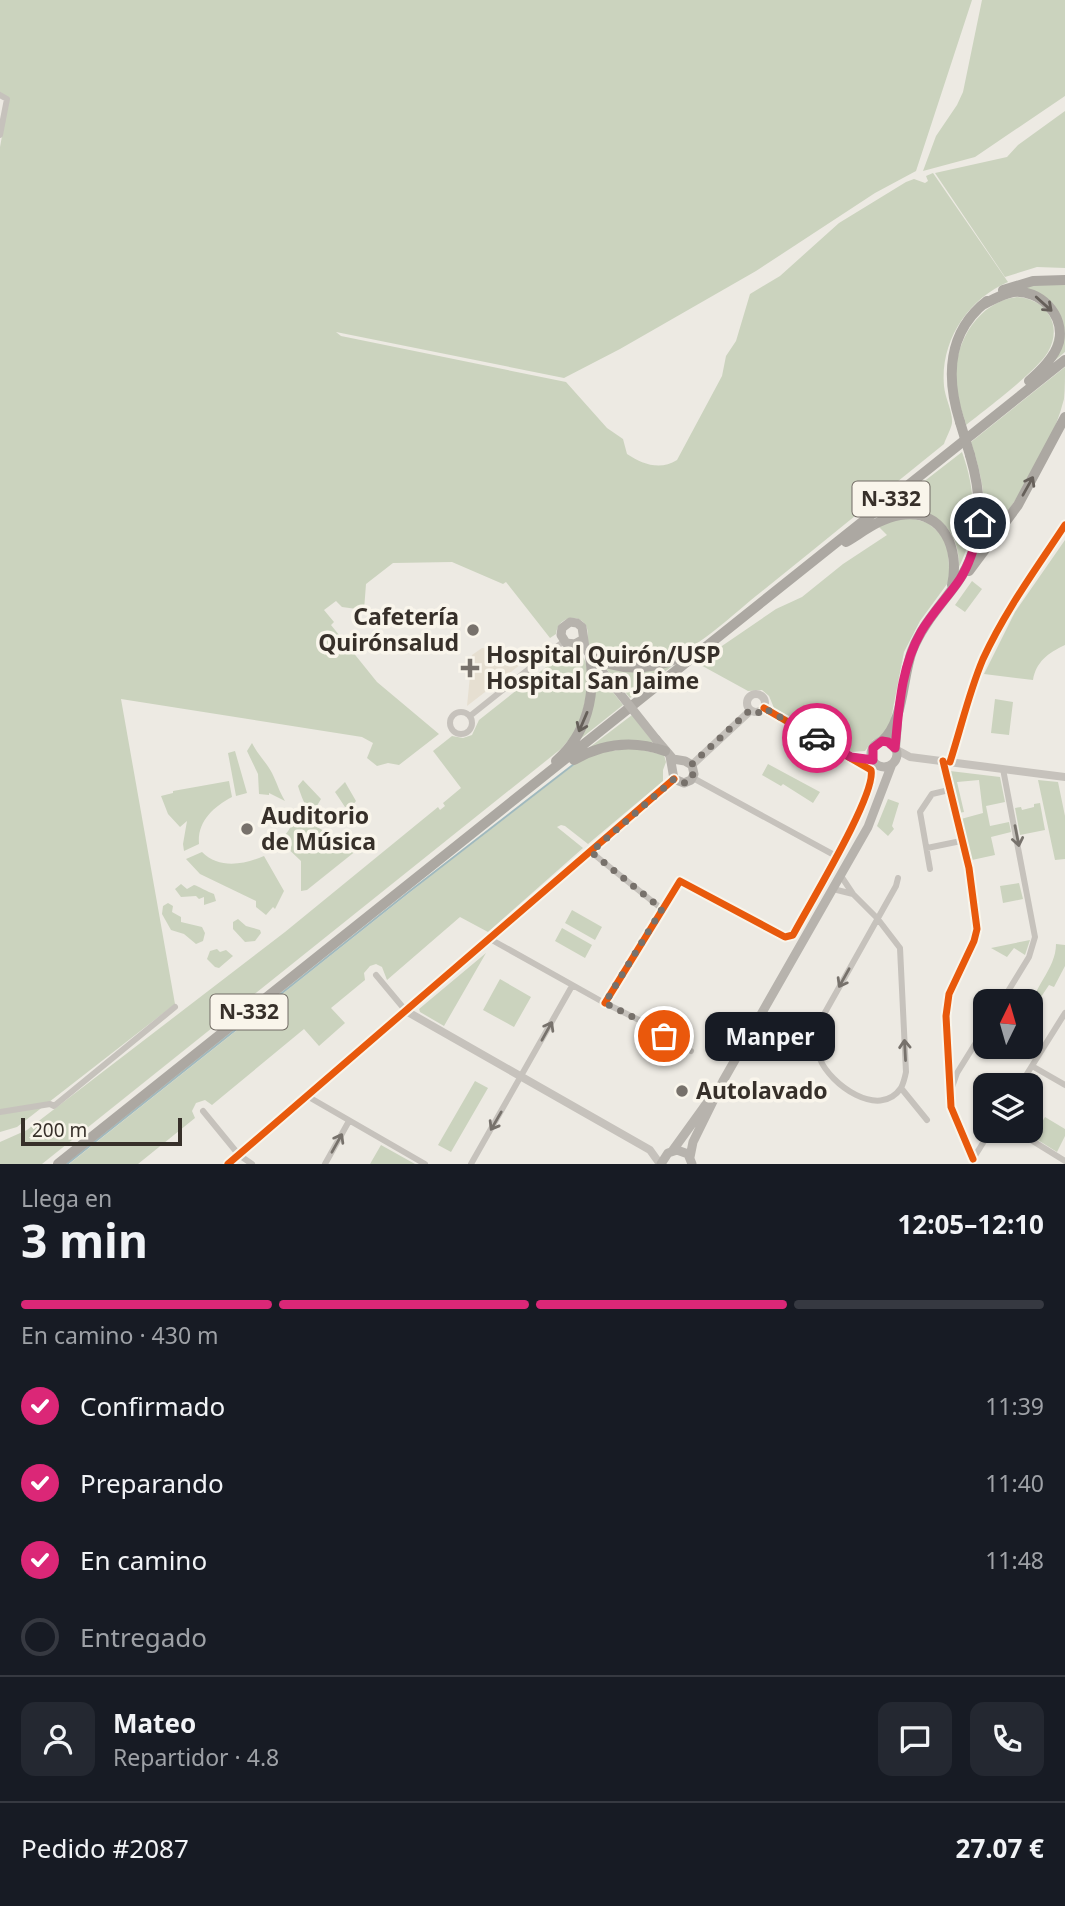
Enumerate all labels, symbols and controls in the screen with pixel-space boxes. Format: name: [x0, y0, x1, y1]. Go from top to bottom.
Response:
one-way arrow: [1035, 295, 1052, 312]
one-way arrow: [1021, 476, 1035, 496]
road number: N-332: [852, 482, 930, 516]
pin: [950, 493, 1010, 553]
icon: home: [961, 504, 999, 542]
place label: Cafetería Quirónsalud: [318, 600, 459, 658]
marker: Cafetería Quirónsalud: [465, 622, 481, 638]
place label: Hospital Quirón/USP Hospital San Jaime: [486, 638, 721, 696]
marker: Hospital Quirón/USP Hospital San Jaime: [460, 658, 480, 678]
courier: [782, 703, 852, 773]
one-way arrow: [576, 711, 589, 733]
icon: car: [798, 719, 836, 757]
place label: Auditorio de Música: [261, 799, 376, 857]
marker: Auditorio de Música: [239, 821, 255, 837]
one-way arrow: [1010, 824, 1024, 847]
one-way arrow: [837, 967, 850, 988]
north arrow: [973, 989, 1043, 1059]
map controls: [973, 989, 1043, 1143]
road number: N-332: [210, 995, 288, 1030]
pin: [634, 1006, 694, 1066]
callout: Manper: [706, 1012, 836, 1060]
icon: bag: [645, 1017, 683, 1055]
text: Manper: [726, 1020, 814, 1052]
one-way arrow: [540, 1022, 554, 1042]
one-way arrow: [899, 1039, 912, 1062]
button: layers: [973, 1073, 1043, 1143]
place label: Autolavado: [696, 1074, 828, 1106]
marker: Autolavado: [674, 1083, 690, 1099]
one-way arrow: [489, 1110, 503, 1130]
scale bar: [21, 1115, 182, 1147]
text: 200 m: [32, 1117, 87, 1143]
one-way arrow: [330, 1133, 344, 1153]
text: Llega en: [21, 1182, 112, 1214]
text: 12:05–12:10: [897, 1206, 1044, 1242]
text: 3 min: [21, 1209, 148, 1271]
text: En camino · 430 m: [21, 1319, 219, 1351]
icon: check: [21, 1387, 59, 1425]
text: Confirmado: [80, 1388, 225, 1424]
text: 11:39: [985, 1390, 1044, 1422]
icon: check: [21, 1464, 59, 1502]
text: Preparando: [80, 1465, 224, 1501]
text: 11:40: [985, 1467, 1044, 1499]
icon: check: [21, 1541, 59, 1579]
text: En camino: [80, 1542, 207, 1578]
text: 11:48: [985, 1544, 1044, 1576]
text: Entregado: [80, 1619, 207, 1655]
button: person: [21, 1702, 95, 1776]
button: chat: [878, 1702, 952, 1776]
button: phone: [970, 1702, 1044, 1776]
text: Mateo: [113, 1705, 196, 1741]
text: Repartidor · 4.8: [113, 1741, 279, 1773]
text: Pedido #2087: [21, 1830, 189, 1866]
text: 27.07 €: [956, 1830, 1044, 1866]

